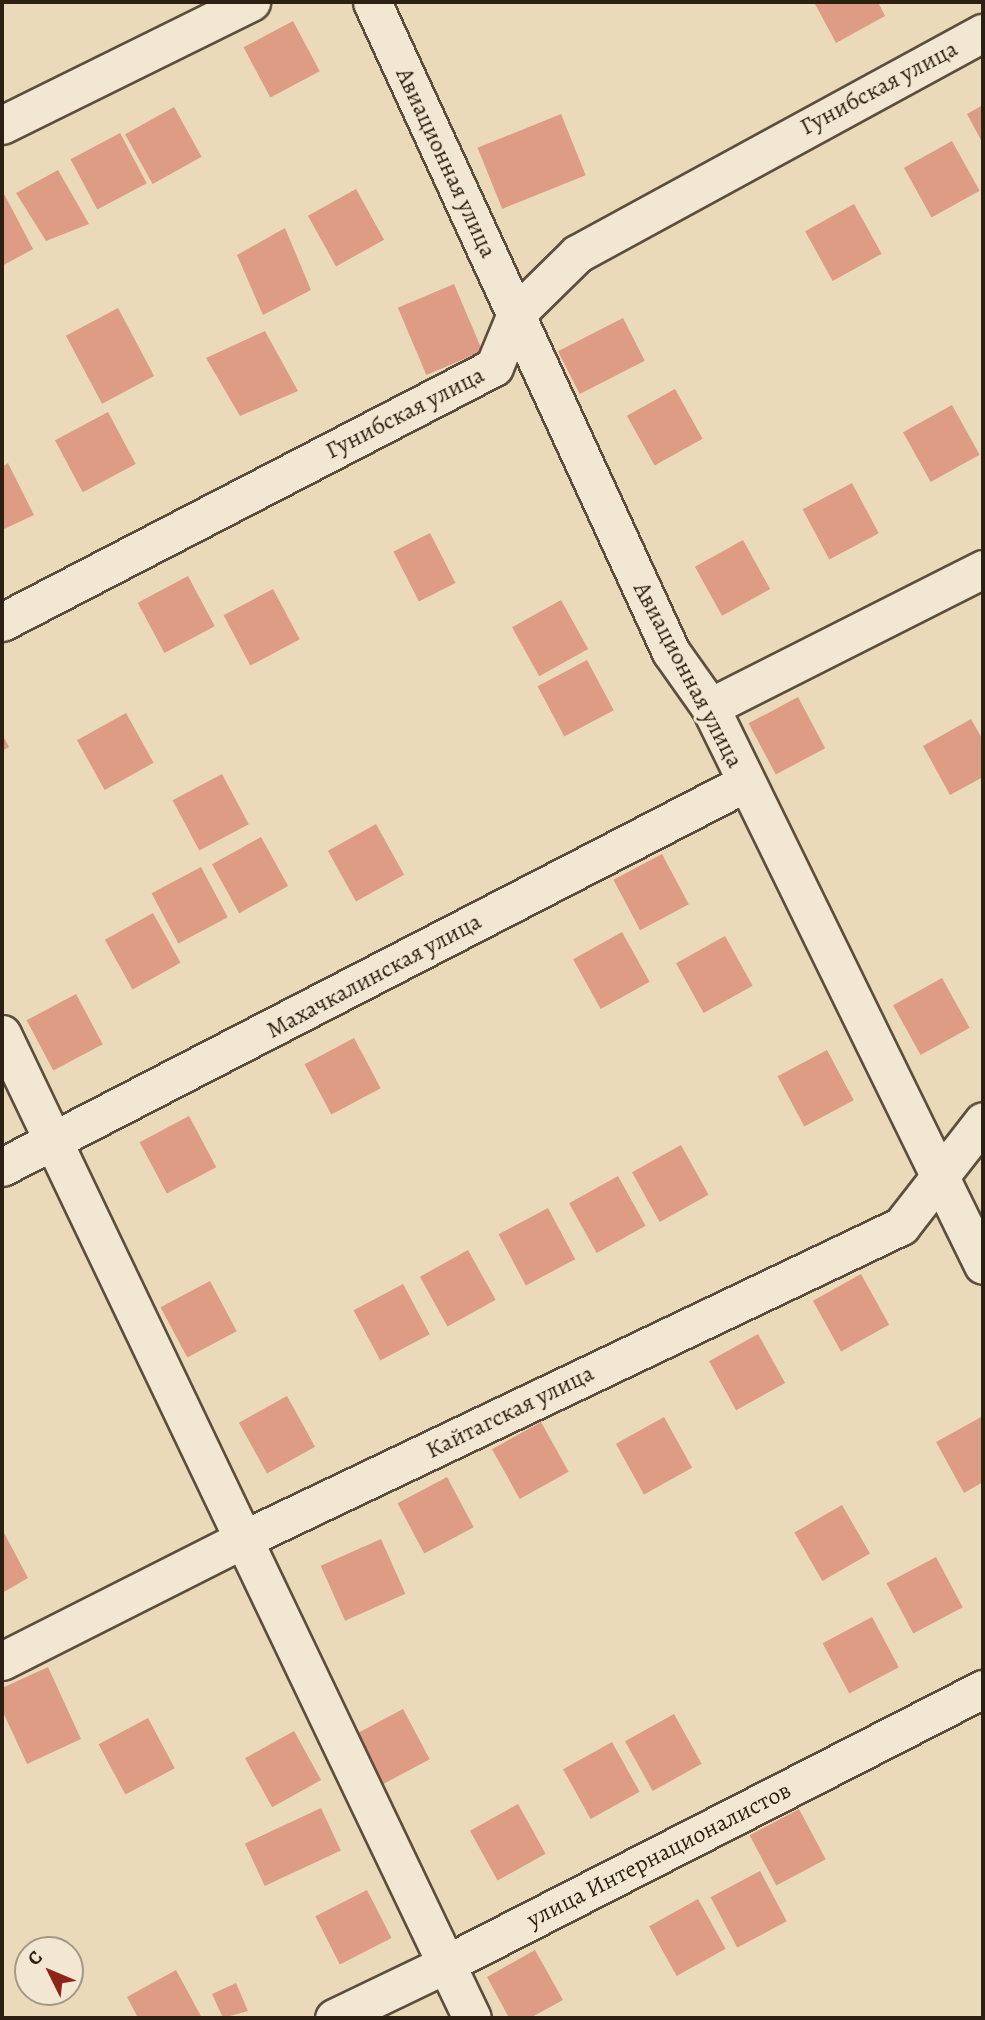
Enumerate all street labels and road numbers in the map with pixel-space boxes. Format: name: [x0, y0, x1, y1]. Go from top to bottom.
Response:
street label: Гунибская улица: [795, 34, 963, 142]
street label: Авиационная улица: [389, 63, 503, 263]
street label: Гунибская улица: [321, 361, 489, 465]
street label: Авиационная улица: [627, 577, 749, 773]
street label: Махачкалинская улица: [262, 907, 486, 1045]
street label: Кайтагская улица: [421, 1359, 599, 1465]
street label: улица Интернационалистов: [522, 1776, 796, 1934]

